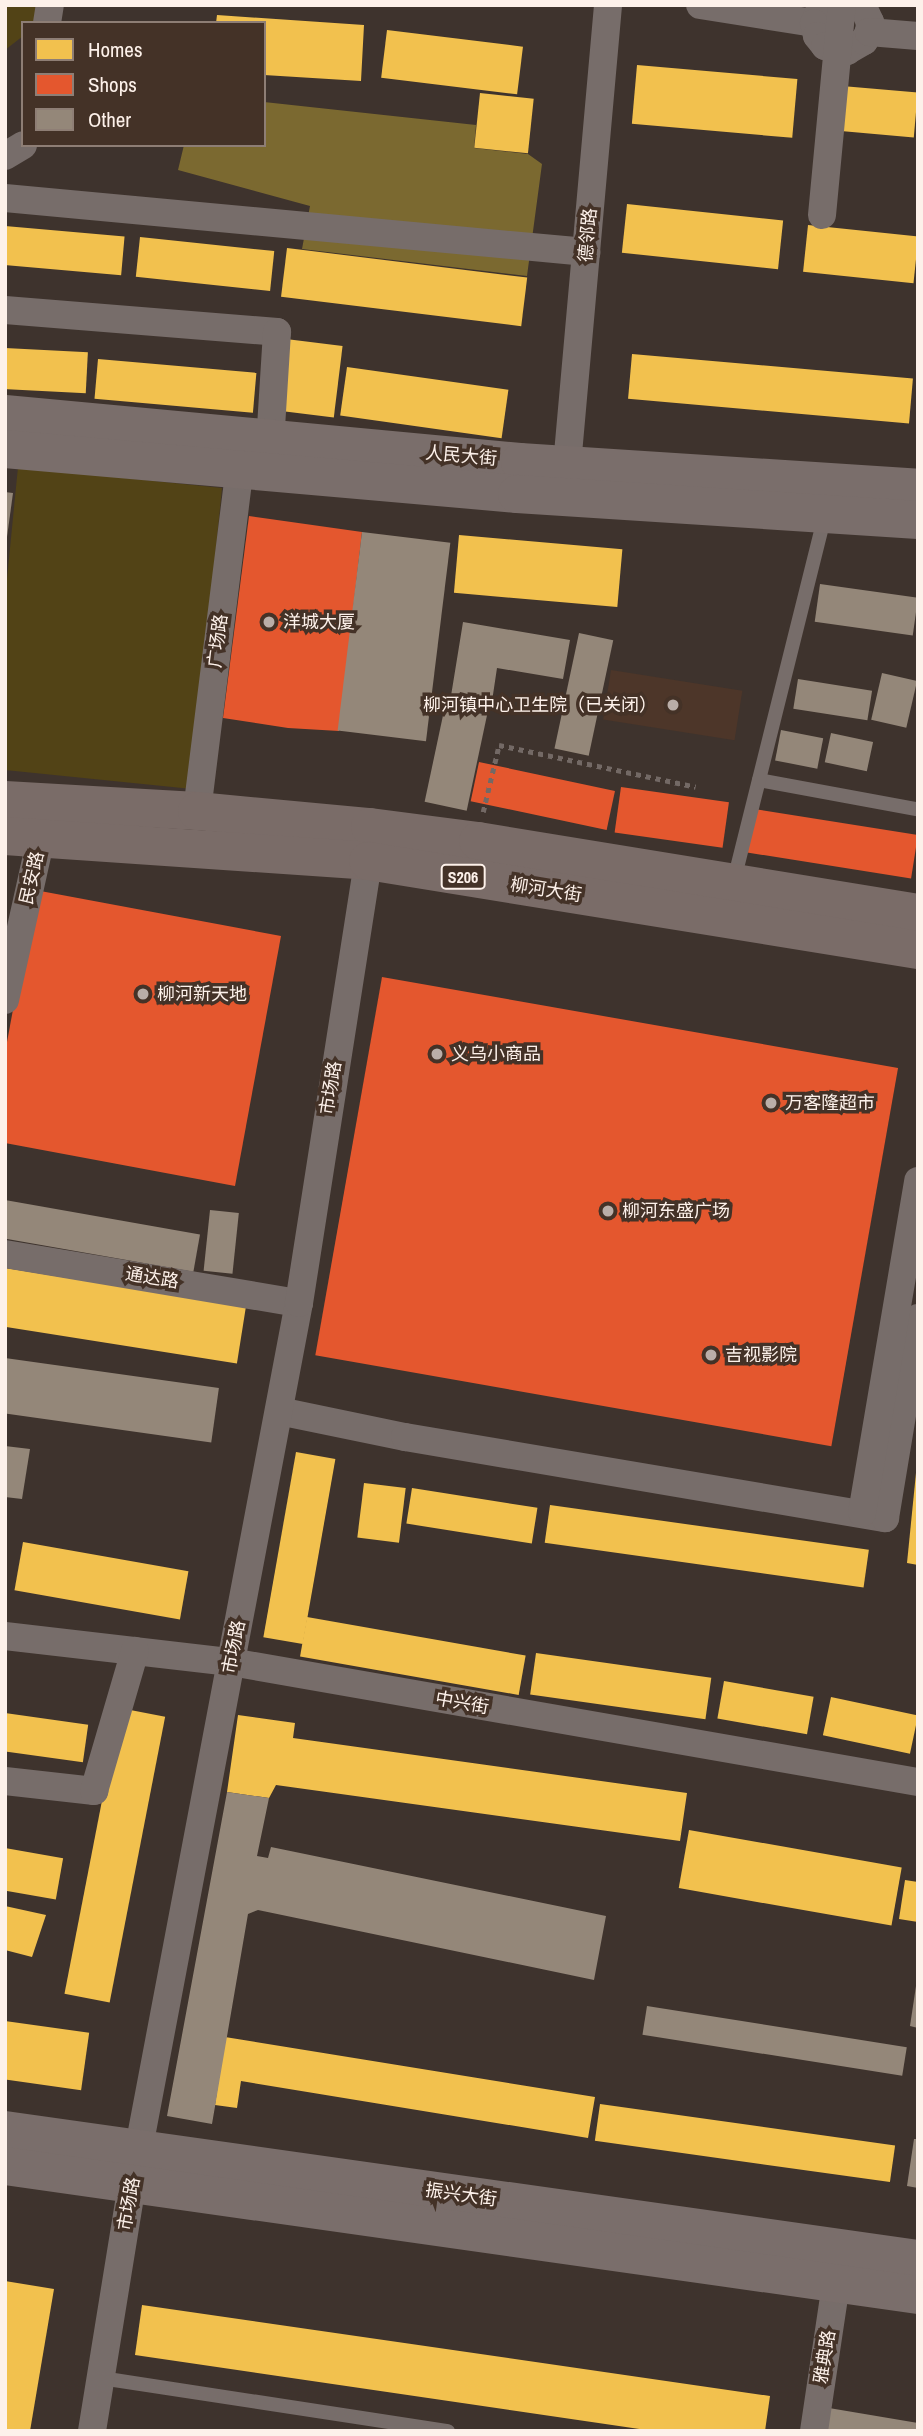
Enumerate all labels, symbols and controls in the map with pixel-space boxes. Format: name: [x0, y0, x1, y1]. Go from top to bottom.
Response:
legend: [21, 21, 266, 147]
text: Homes: [88, 35, 143, 64]
text: Shops: [88, 70, 137, 99]
text: Other: [88, 105, 131, 134]
street label: 德邻路: [575, 207, 601, 263]
street label: 人民大街: [424, 442, 498, 470]
place label: 洋城大厦: [283, 611, 355, 633]
street label: 广场路: [204, 613, 232, 669]
marker: 洋城大厦: [261, 614, 277, 630]
place label: 柳河镇中心卫生院（已关闭）: [423, 694, 657, 716]
marker: 柳河镇中心卫生院（已关闭）: [663, 695, 683, 715]
street label: 民安路: [15, 849, 49, 907]
road number: S206: [440, 864, 486, 890]
street label: 柳河大街: [509, 874, 583, 906]
place label: 柳河新天地: [157, 983, 247, 1005]
marker: 柳河新天地: [135, 986, 151, 1002]
place label: 义乌小商品: [451, 1043, 541, 1065]
marker: 义乌小商品: [429, 1046, 445, 1062]
street label: 市场路: [316, 1060, 346, 1116]
place label: 万客隆超市: [785, 1092, 875, 1114]
marker: 万客隆超市: [763, 1095, 779, 1111]
place label: 柳河东盛广场: [622, 1200, 730, 1222]
marker: 柳河东盛广场: [600, 1203, 616, 1219]
street label: 通达路: [124, 1263, 180, 1293]
place label: 吉视影院: [725, 1344, 797, 1366]
marker: 吉视影院: [703, 1347, 719, 1363]
street label: 市场路: [218, 1618, 250, 1676]
street label: 中兴街: [434, 1688, 490, 1718]
street label: 市场路: [114, 2176, 144, 2232]
street label: 振兴大街: [424, 2179, 498, 2211]
street label: 雅典路: [810, 2329, 840, 2385]

